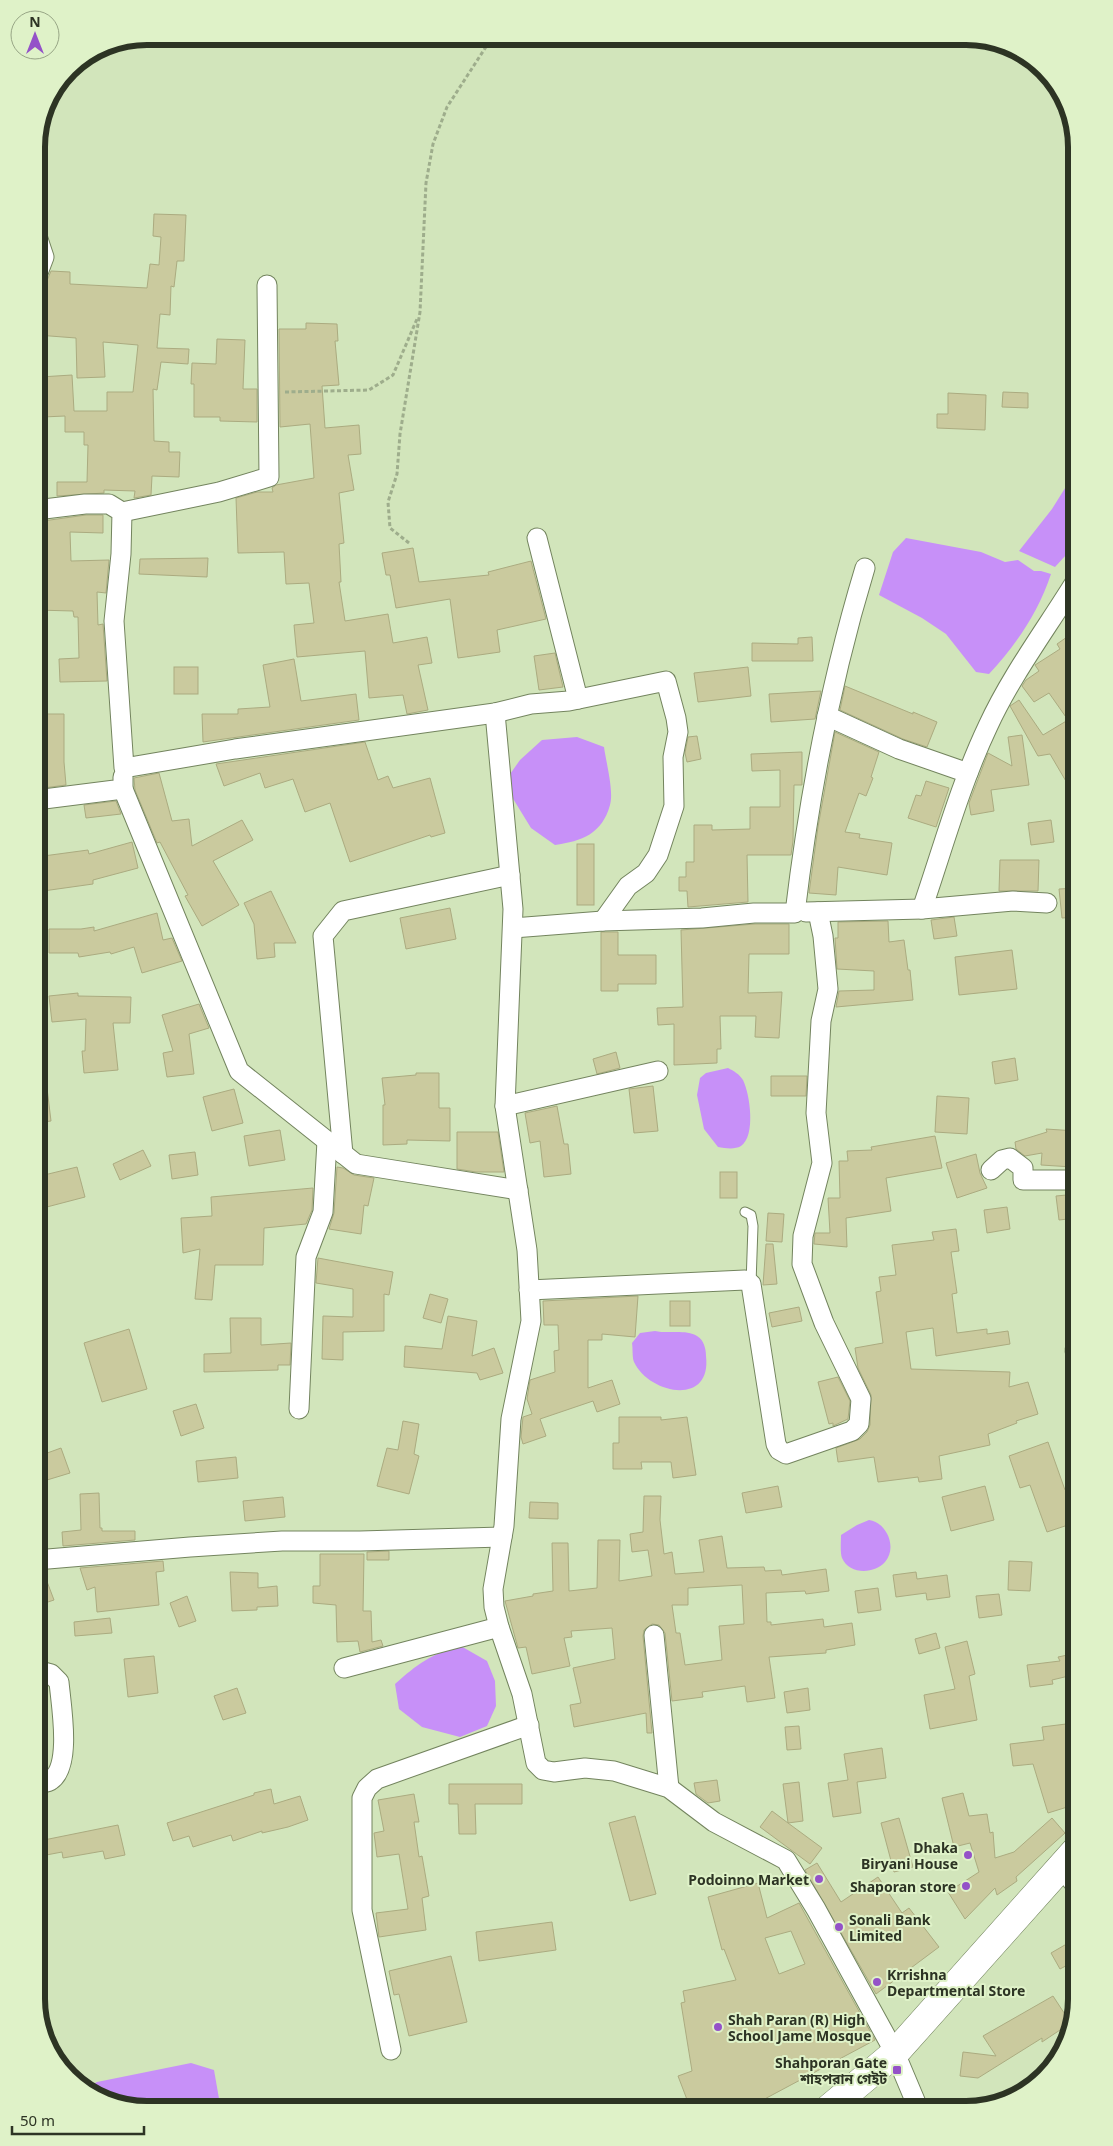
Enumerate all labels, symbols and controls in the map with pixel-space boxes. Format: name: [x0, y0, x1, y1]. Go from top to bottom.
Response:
north arrow: [10, 10, 60, 60]
text: N: [29, 12, 41, 31]
place label: Dhaka Biryani House: [861, 1838, 958, 1873]
marker: Dhaka Biryani House: [962, 1849, 974, 1861]
place label: Podoinno Market: [688, 1870, 809, 1889]
marker: Podoinno Market: [813, 1873, 825, 1885]
place label: Shaporan store: [850, 1877, 956, 1896]
marker: Shaporan store: [960, 1880, 972, 1892]
place label: Sonali Bank Limited: [849, 1910, 931, 1945]
marker: Sonali Bank Limited: [833, 1921, 845, 1933]
place label: Krrishna Departmental Store: [887, 1965, 1025, 2000]
marker: Krrishna Departmental Store: [871, 1976, 883, 1988]
place label: Shah Paran (R) High School Jame Mosque: [728, 2010, 871, 2045]
marker: Shah Paran (R) High School Jame Mosque: [712, 2021, 724, 2033]
place label: Shahporan Gate শাহপরান গেইট: [775, 2053, 887, 2088]
marker: Shahporan Gate শাহপরান গেইট: [891, 2064, 903, 2076]
scale bar: [12, 2104, 145, 2136]
text: 50 m: [20, 2110, 55, 2130]

